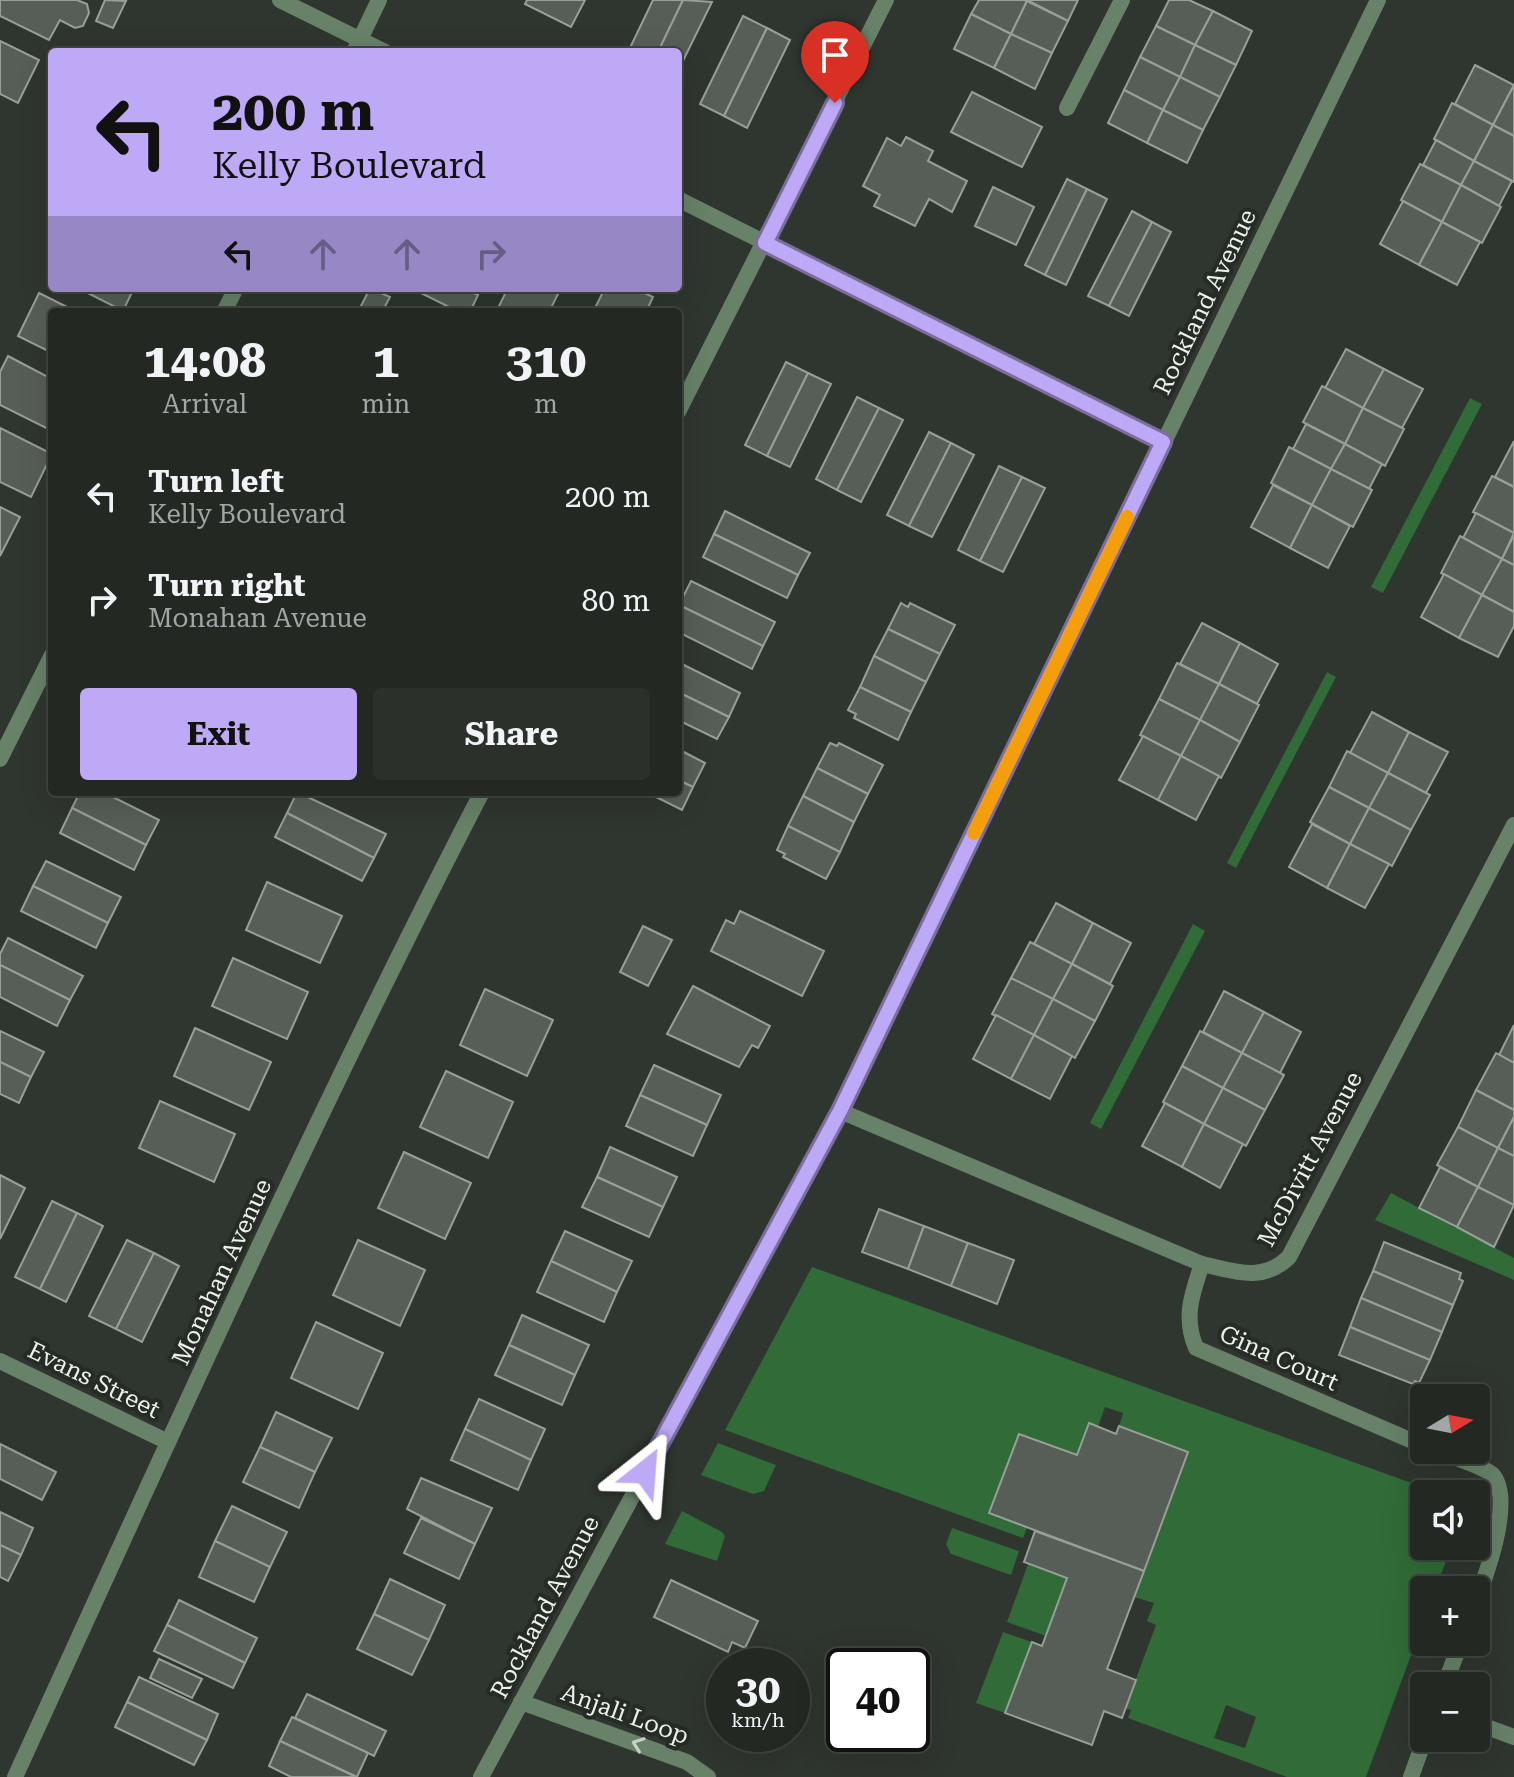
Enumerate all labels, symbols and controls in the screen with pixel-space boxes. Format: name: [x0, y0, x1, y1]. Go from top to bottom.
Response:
pin: [801, 21, 869, 103]
icon: arrive: [813, 33, 857, 77]
text: 200 m: [212, 78, 374, 144]
icon: left: [80, 80, 184, 184]
text: Kelly Boulevard: [212, 145, 486, 187]
street label: Rockland Avenue: [1148, 205, 1262, 399]
icon: left: [217, 232, 261, 276]
icon: ahead: [301, 232, 345, 276]
icon: ahead: [385, 232, 429, 276]
icon: right: [469, 232, 513, 276]
text: 14:08: [144, 333, 266, 389]
text: 1: [372, 333, 399, 389]
text: 310: [506, 333, 586, 389]
text: Arrival: [163, 389, 247, 419]
text: min: [362, 389, 410, 419]
text: m: [534, 389, 558, 419]
text: Turn left: [148, 464, 284, 499]
icon: left: [80, 474, 124, 518]
text: 200 m: [565, 479, 650, 514]
text: Kelly Boulevard: [148, 499, 346, 529]
text: Turn right: [148, 568, 305, 603]
icon: right: [80, 578, 124, 622]
text: 80 m: [581, 583, 650, 618]
text: Monahan Avenue: [148, 603, 367, 633]
button: Exit: [80, 688, 357, 780]
button: Share: [373, 688, 650, 780]
street label: McDivitt Avenue: [1252, 1067, 1368, 1251]
street label: Monahan Avenue: [167, 1175, 277, 1369]
street label: Gina Court: [1215, 1319, 1343, 1397]
street label: Evans Street: [23, 1336, 165, 1424]
north arrow: [1410, 1384, 1490, 1464]
map controls: [1410, 1384, 1490, 1752]
position arrow: [603, 1430, 687, 1514]
button: sound: [1410, 1480, 1490, 1560]
street label: Rockland Avenue: [485, 1511, 605, 1703]
button: +: [1410, 1576, 1490, 1656]
speed limit sign: 40: [826, 1648, 930, 1752]
text: 30: [736, 1666, 780, 1713]
button: −: [1410, 1672, 1490, 1752]
street label: Anjali Loop: [557, 1678, 693, 1750]
text: km/h: [731, 1708, 785, 1732]
one-way arrow: [632, 1738, 646, 1754]

